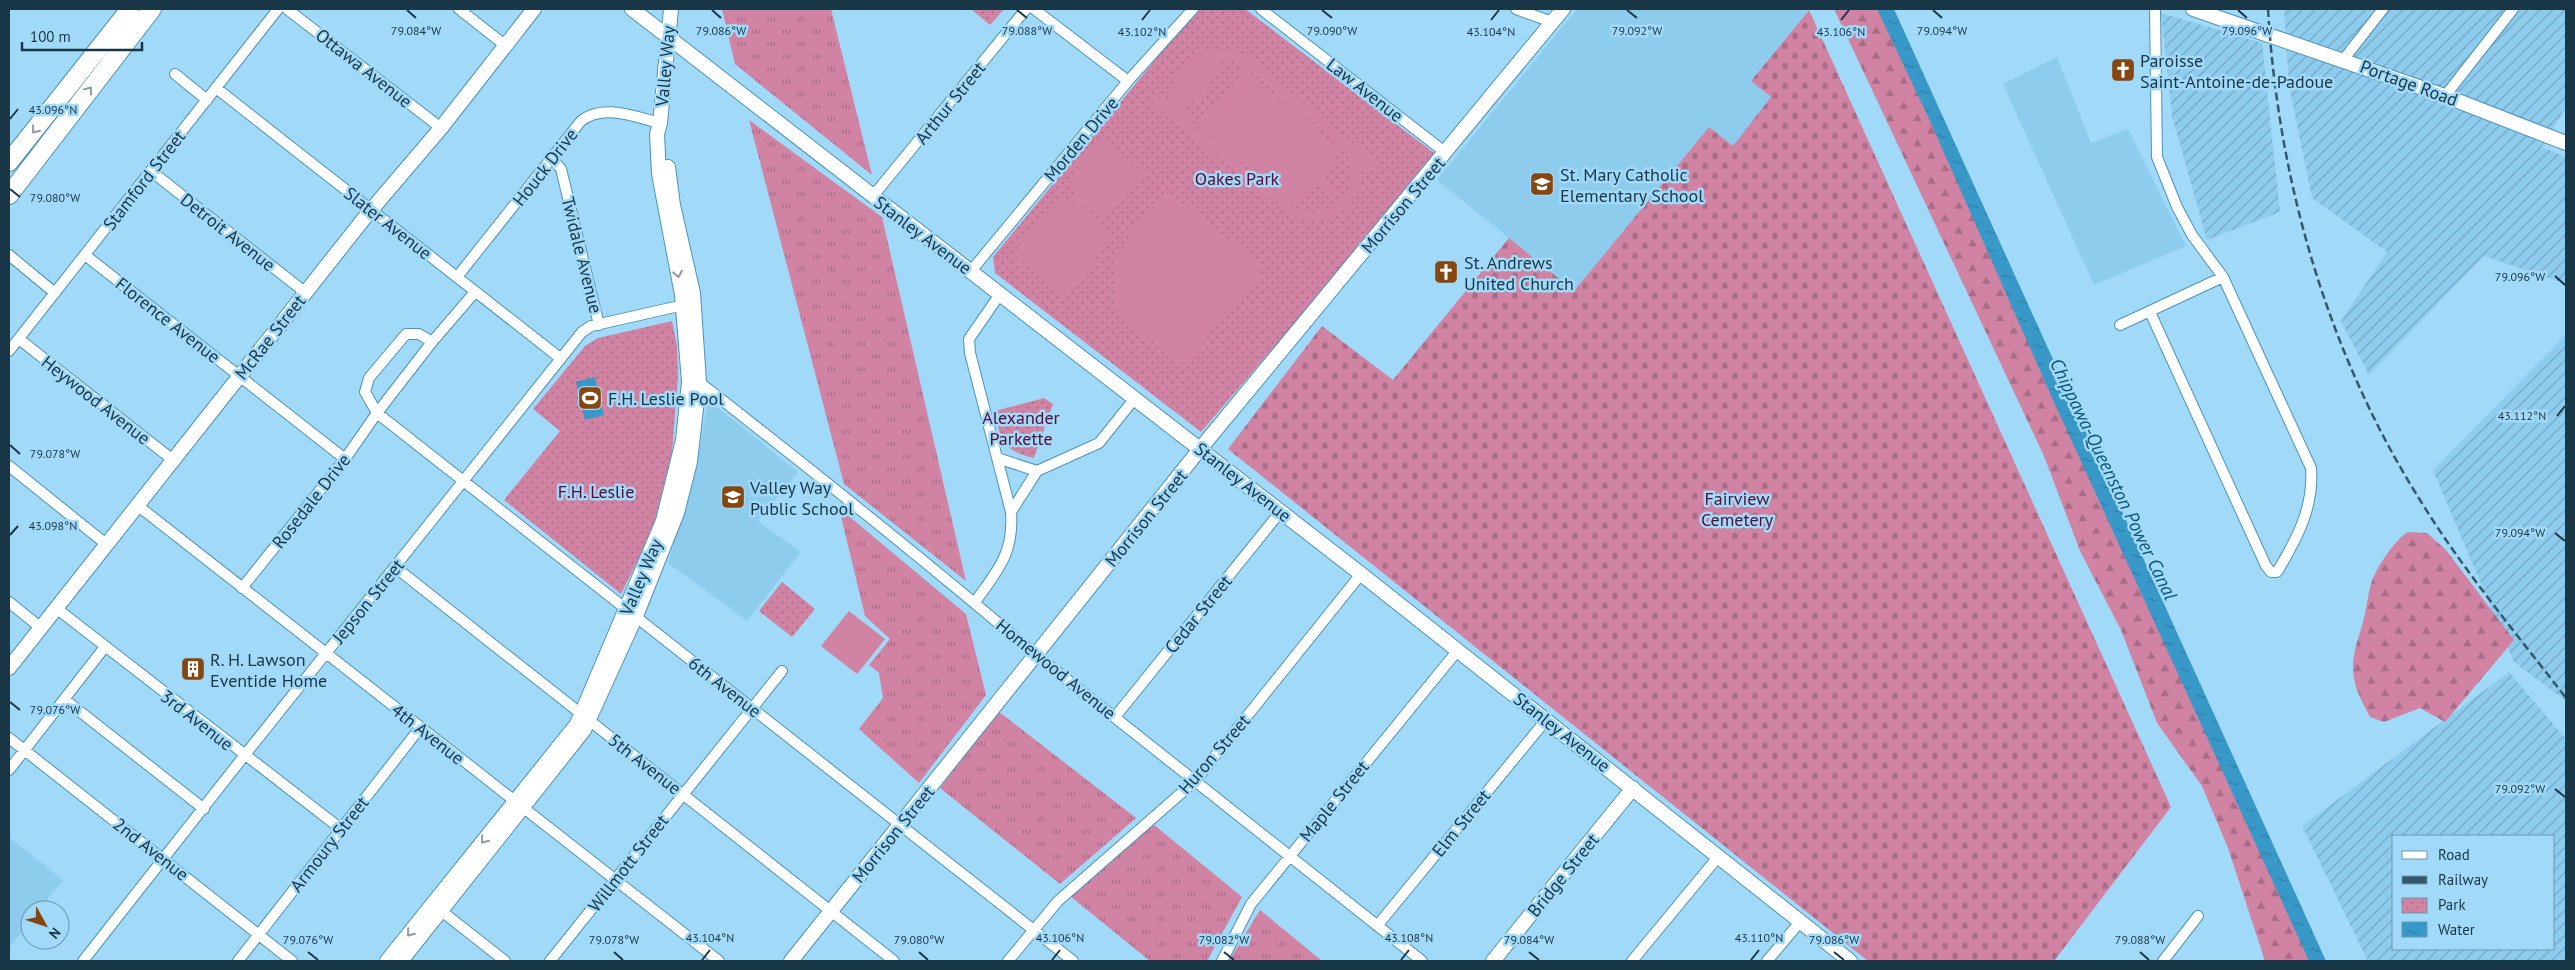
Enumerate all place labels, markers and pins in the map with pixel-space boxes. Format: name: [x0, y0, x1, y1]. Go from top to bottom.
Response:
place label: Paroisse Saint-Antoine-de-Padoue: [2140, 49, 2333, 93]
church icon: Paroisse Saint-Antoine-de-Padoue: [2110, 57, 2136, 83]
place label: St. Mary Catholic Elementary School: [1560, 163, 1704, 207]
school or university icon: St. Mary Catholic Elementary School: [1529, 171, 1555, 197]
place label: St. Andrews United Church: [1464, 251, 1574, 295]
church icon: St. Andrews United Church: [1433, 259, 1459, 285]
sports icon: F.H. Leslie Pool: [577, 385, 603, 411]
place label: F.H. Leslie Pool: [608, 387, 724, 410]
place label: Valley Way Public School: [749, 476, 854, 520]
school or university icon: Valley Way Public School: [720, 484, 746, 510]
place label: R. H. Lawson Eventide Home: [210, 648, 327, 692]
building icon: R. H. Lawson Eventide Home: [180, 656, 206, 682]

